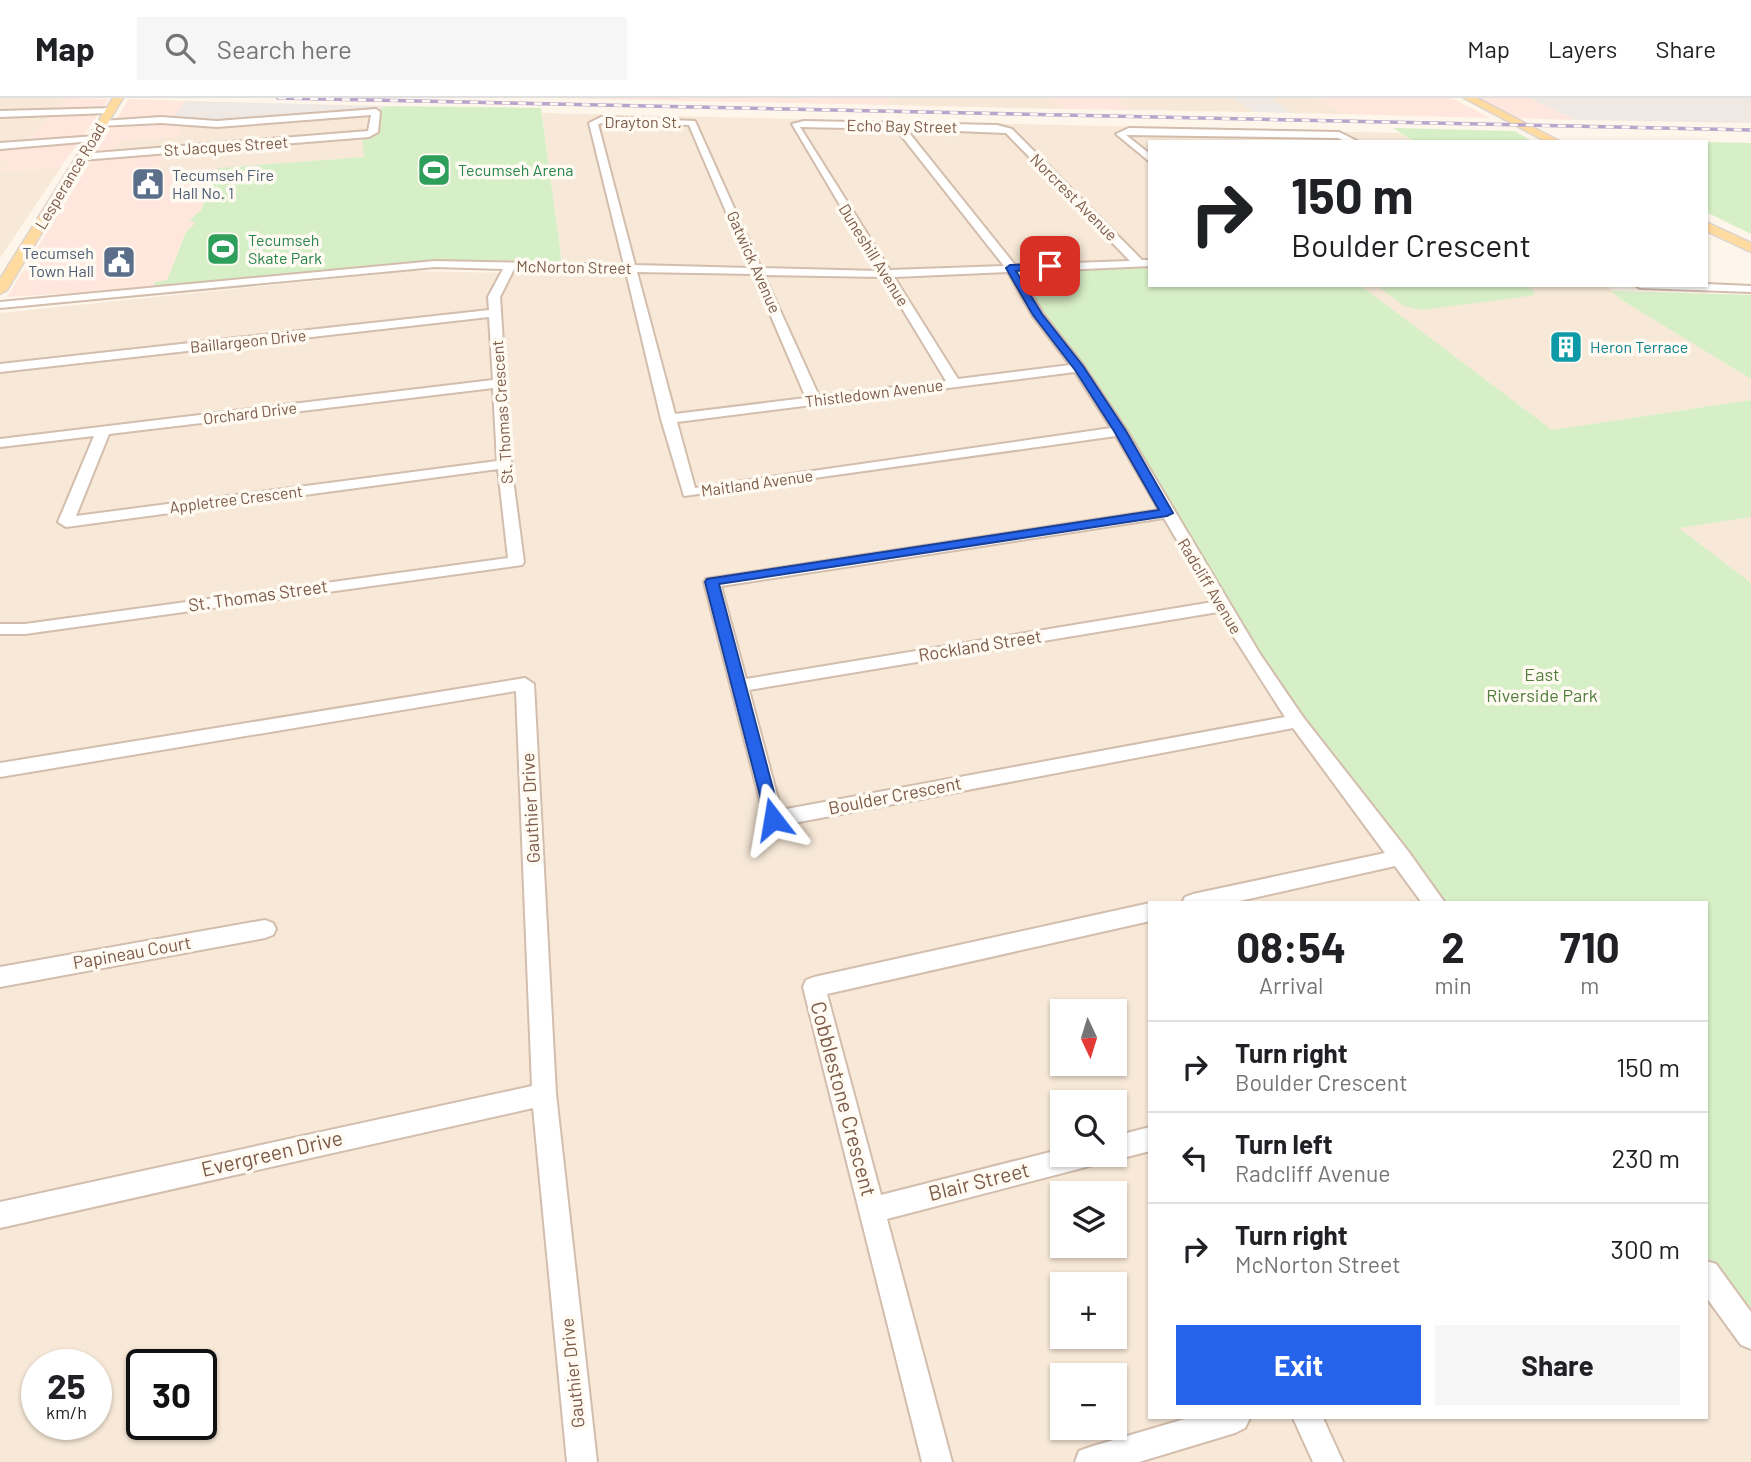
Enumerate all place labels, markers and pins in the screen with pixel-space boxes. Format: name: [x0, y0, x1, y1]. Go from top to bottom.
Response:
sports icon: Tecumseh Arena: [415, 151, 453, 189]
place label: Tecumseh Arena: [458, 160, 573, 179]
public building icon: Tecumseh Fire Hall No. 1: [129, 165, 167, 203]
place label: Tecumseh Fire Hall No. 1: [172, 165, 274, 202]
sports icon: Tecumseh Skate Park: [204, 230, 242, 268]
place label: Tecumseh Skate Park: [248, 230, 322, 267]
pin: [1020, 236, 1080, 296]
place label: Tecumseh Town Hall: [23, 243, 94, 280]
public building icon: Tecumseh Town Hall: [100, 243, 138, 281]
building icon: Heron Terrace: [1547, 328, 1585, 366]
place label: Heron Terrace: [1590, 337, 1688, 356]

